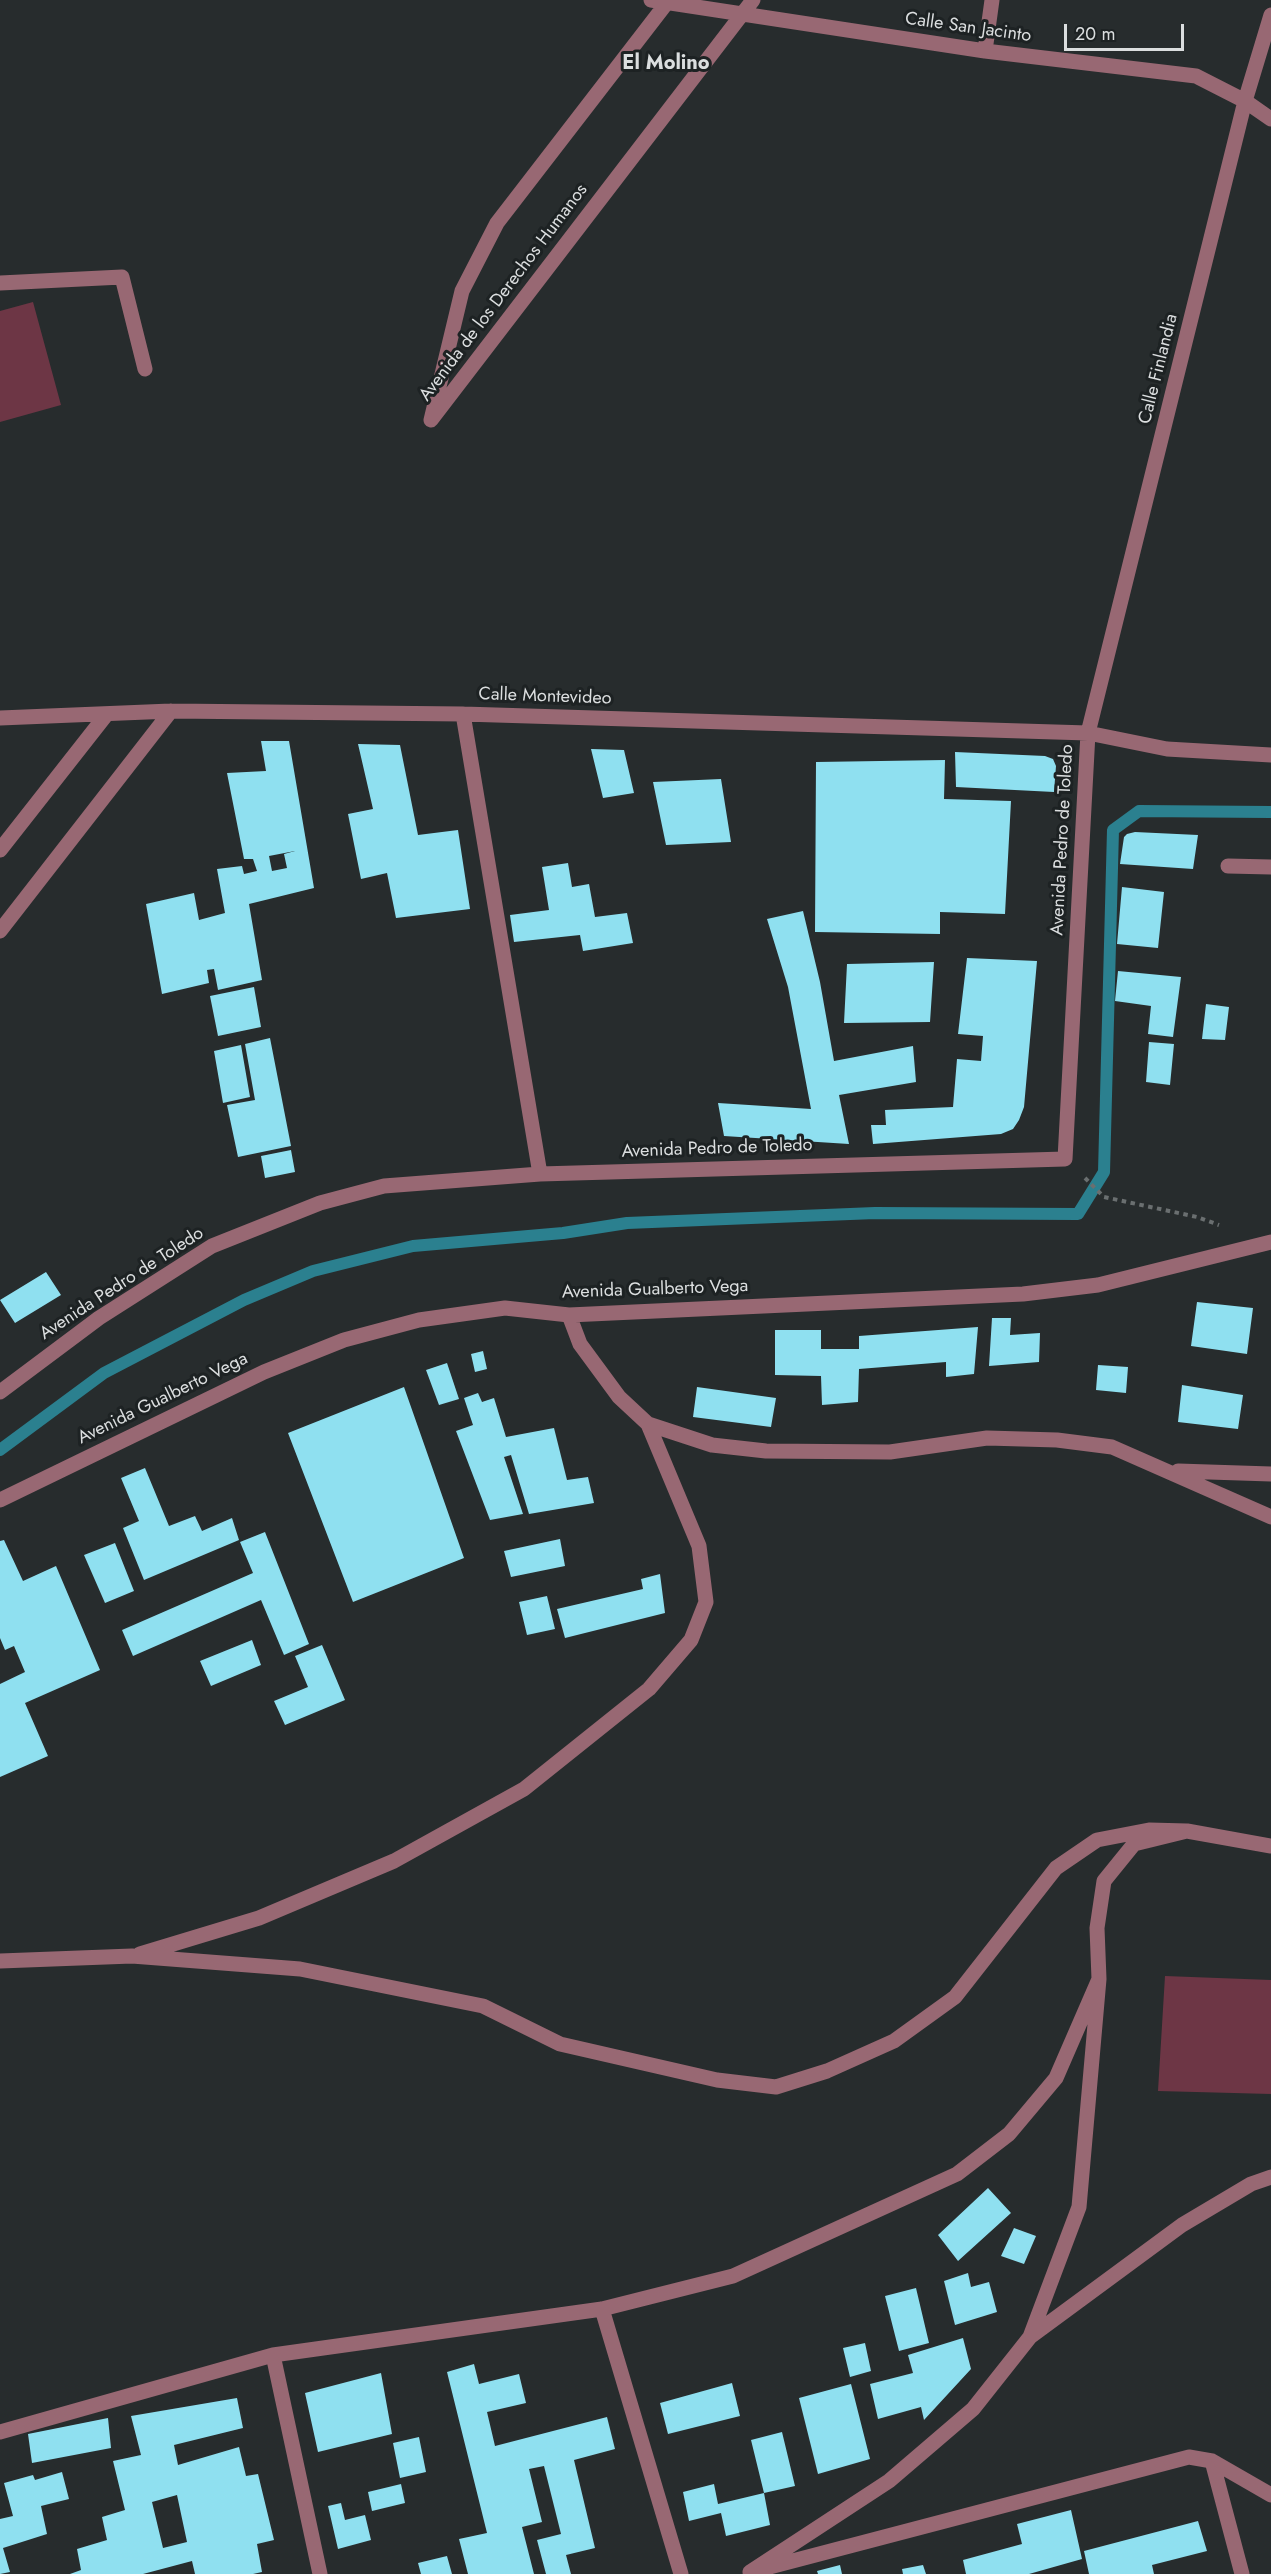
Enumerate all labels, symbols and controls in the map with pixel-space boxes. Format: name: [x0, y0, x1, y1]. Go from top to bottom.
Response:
street label: Calle San Jacinto: [904, 8, 1032, 48]
scale bar: [1067, 12, 1187, 50]
text: 20 m: [1075, 21, 1115, 47]
district label: El Molino: [622, 52, 710, 76]
street label: Avenida de los Derechos Humanos: [415, 180, 593, 406]
street label: Calle Finlandia: [1135, 312, 1183, 426]
street label: Calle Montevideo: [478, 684, 612, 710]
street label: Avenida Pedro de Toledo: [1047, 744, 1079, 936]
street label: Avenida Pedro de Toledo: [621, 1135, 813, 1163]
street label: Avenida Pedro de Toledo: [36, 1223, 208, 1345]
street label: Avenida Gualberto Vega: [561, 1276, 749, 1304]
street label: Avenida Gualberto Vega: [74, 1348, 252, 1450]

